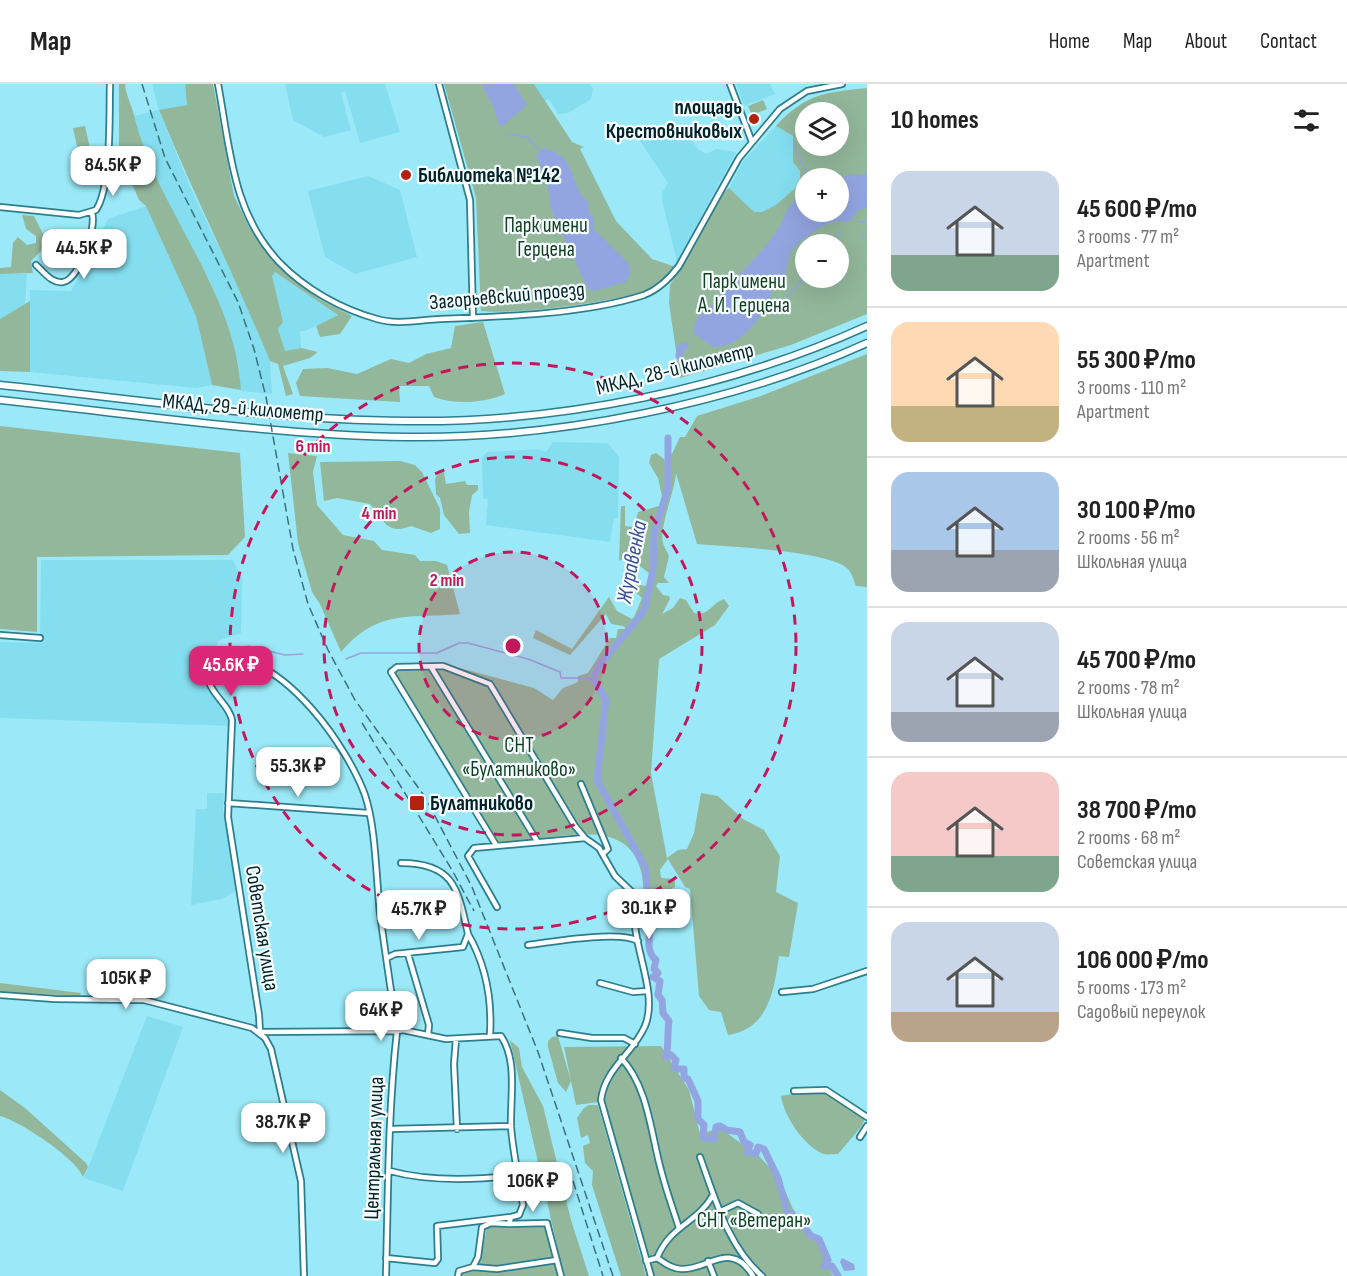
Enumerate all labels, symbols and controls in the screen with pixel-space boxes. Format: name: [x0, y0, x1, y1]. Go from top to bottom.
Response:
text: Map: [30, 25, 71, 58]
text: Home: [1049, 29, 1090, 54]
text: Map: [1123, 29, 1152, 54]
text: About: [1185, 29, 1227, 54]
text: Contact: [1260, 29, 1317, 54]
place label: площадь Крестовниковых: [606, 95, 742, 144]
map controls: [795, 102, 849, 288]
button: layers: [795, 102, 849, 156]
icon: filters: [1290, 104, 1323, 137]
text: 10 homes: [891, 105, 979, 136]
marker: площадь Крестовниковых: [747, 112, 761, 126]
pin: 84.5K ₽: [58, 146, 168, 197]
text: 84.5K ₽: [85, 153, 141, 177]
place label: Библиотека №142: [418, 163, 560, 188]
marker: Библиотека №142: [399, 168, 413, 182]
button: +: [795, 168, 849, 222]
text: 45 600 ₽/mo: [1077, 194, 1197, 225]
icon: home: [939, 195, 1011, 267]
park label: Парк имени Герцена: [504, 213, 588, 262]
text: 3 rooms · 77 m²: [1077, 225, 1179, 249]
pin: 44.5K ₽: [29, 229, 139, 280]
button: −: [795, 234, 849, 288]
text: 44.5K ₽: [56, 236, 112, 260]
text: Apartment: [1077, 249, 1150, 273]
park label: Парк имени А. И. Герцена: [697, 269, 790, 318]
street label: Загорьевский проезд: [428, 277, 586, 315]
street label: МКАД, 28-й километр: [594, 337, 756, 401]
text: 55 300 ₽/mo: [1077, 345, 1196, 376]
icon: home: [939, 346, 1011, 418]
text: 3 rooms · 110 m²: [1077, 376, 1186, 400]
street label: МКАД, 29-й километр: [162, 389, 324, 427]
text: Apartment: [1077, 400, 1150, 424]
text: 6 min: [296, 436, 330, 457]
text: 30 100 ₽/mo: [1077, 495, 1196, 526]
icon: home: [939, 496, 1011, 568]
text: 4 min: [362, 503, 396, 524]
water label: Журавенка: [611, 518, 653, 607]
text: 2 rooms · 56 m²: [1077, 526, 1180, 550]
text: Школьная улица: [1077, 550, 1187, 574]
text: 2 min: [430, 570, 464, 591]
centre of rings: [503, 636, 523, 656]
text: 45 700 ₽/mo: [1077, 645, 1196, 676]
pin: 45.6K ₽: [176, 646, 286, 697]
icon: home: [939, 646, 1011, 718]
text: 45.6K ₽: [203, 653, 259, 677]
text: 2 rooms · 78 m²: [1077, 676, 1180, 700]
text: Школьная улица: [1077, 700, 1187, 724]
park label: СНТ «Булатниково»: [462, 733, 576, 782]
pin: 55.3K ₽: [243, 747, 353, 798]
text: 55.3K ₽: [270, 754, 326, 778]
place label: Булатниково: [430, 791, 533, 816]
marker: Булатниково: [408, 794, 426, 812]
text: 38 700 ₽/mo: [1077, 795, 1197, 826]
icon: home: [939, 796, 1011, 868]
text: 2 rooms · 68 m²: [1077, 826, 1181, 850]
text: Советская улица: [1077, 850, 1197, 874]
street label: Советская улица: [240, 864, 284, 992]
pin: 30.1K ₽: [594, 889, 704, 940]
pin: 45.7K ₽: [364, 890, 474, 941]
text: 30.1K ₽: [621, 896, 677, 920]
text: 45.7K ₽: [391, 897, 447, 921]
text: 106 000 ₽/mo: [1077, 945, 1209, 976]
icon: home: [939, 946, 1011, 1018]
pin: 105K ₽: [77, 959, 175, 1010]
text: 105K ₽: [101, 966, 151, 990]
text: 5 rooms · 173 m²: [1077, 976, 1186, 1000]
pin: 64K ₽: [339, 991, 423, 1042]
text: 64K ₽: [359, 998, 403, 1022]
text: Садовый переулок: [1077, 1000, 1205, 1024]
street label: Центральная улица: [359, 1076, 389, 1220]
pin: 38.7K ₽: [228, 1103, 338, 1154]
text: 38.7K ₽: [255, 1110, 311, 1134]
pin: 106K ₽: [484, 1162, 582, 1213]
text: 106K ₽: [507, 1169, 559, 1193]
park label: СНТ «Ветеран»: [697, 1208, 811, 1233]

